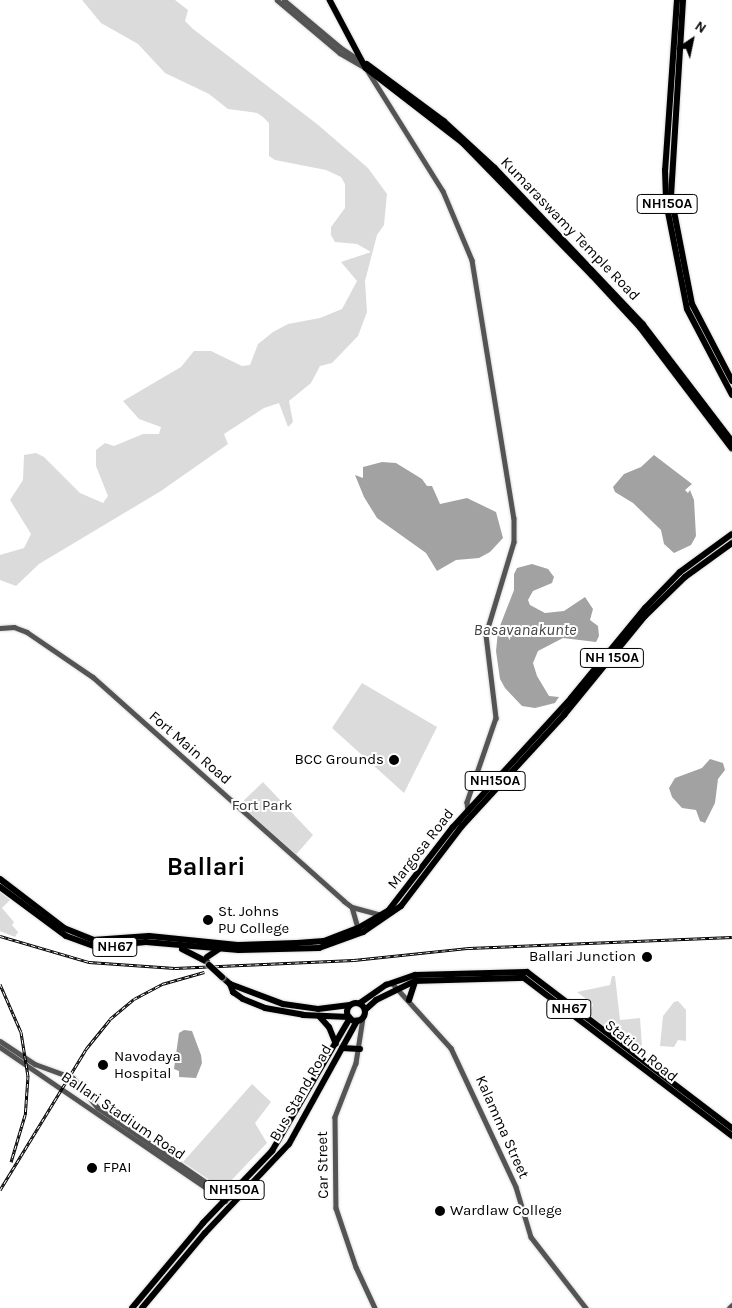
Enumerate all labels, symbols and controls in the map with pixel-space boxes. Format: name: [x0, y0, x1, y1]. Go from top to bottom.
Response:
north arrow: [667, 15, 717, 65]
text: N: [692, 17, 710, 37]
street label: Kumaraswamy Temple Road: [497, 153, 643, 305]
road number: NH150A: [636, 192, 698, 215]
water label: Basavanakunte: [473, 620, 577, 640]
road number: NH 150A: [580, 646, 644, 670]
street label: Fort Main Road: [145, 707, 235, 789]
place label: BCC Grounds: [295, 751, 384, 769]
marker: BCC Grounds: [388, 754, 400, 766]
road number: NH150A: [464, 769, 526, 792]
park label: Fort Park: [232, 797, 292, 815]
street label: Margosa Road: [384, 805, 458, 893]
district label: Ballari: [167, 852, 245, 882]
place label: St. Johns PU College: [218, 902, 289, 937]
marker: St. Johns PU College: [202, 914, 214, 926]
road number: NH67: [91, 936, 139, 959]
place label: Ballari Junction: [529, 948, 636, 966]
marker: Ballari Junction: [640, 950, 654, 964]
road number: NH67: [545, 998, 593, 1021]
street label: Station Road: [601, 1016, 681, 1086]
street label: Bus Stand Road: [266, 1041, 336, 1145]
place label: Navodaya Hospital: [114, 1047, 181, 1082]
marker: Navodaya Hospital: [96, 1058, 110, 1072]
street label: Ballari Stadium Road: [58, 1068, 188, 1164]
street label: Kalamma Street: [471, 1073, 533, 1181]
street label: Car Street: [313, 1131, 333, 1199]
place label: FPAI: [103, 1159, 131, 1177]
marker: FPAI: [85, 1161, 99, 1175]
road number: NH150A: [203, 1178, 265, 1202]
place label: Wardlaw College: [450, 1202, 562, 1220]
marker: Wardlaw College: [434, 1205, 446, 1217]

